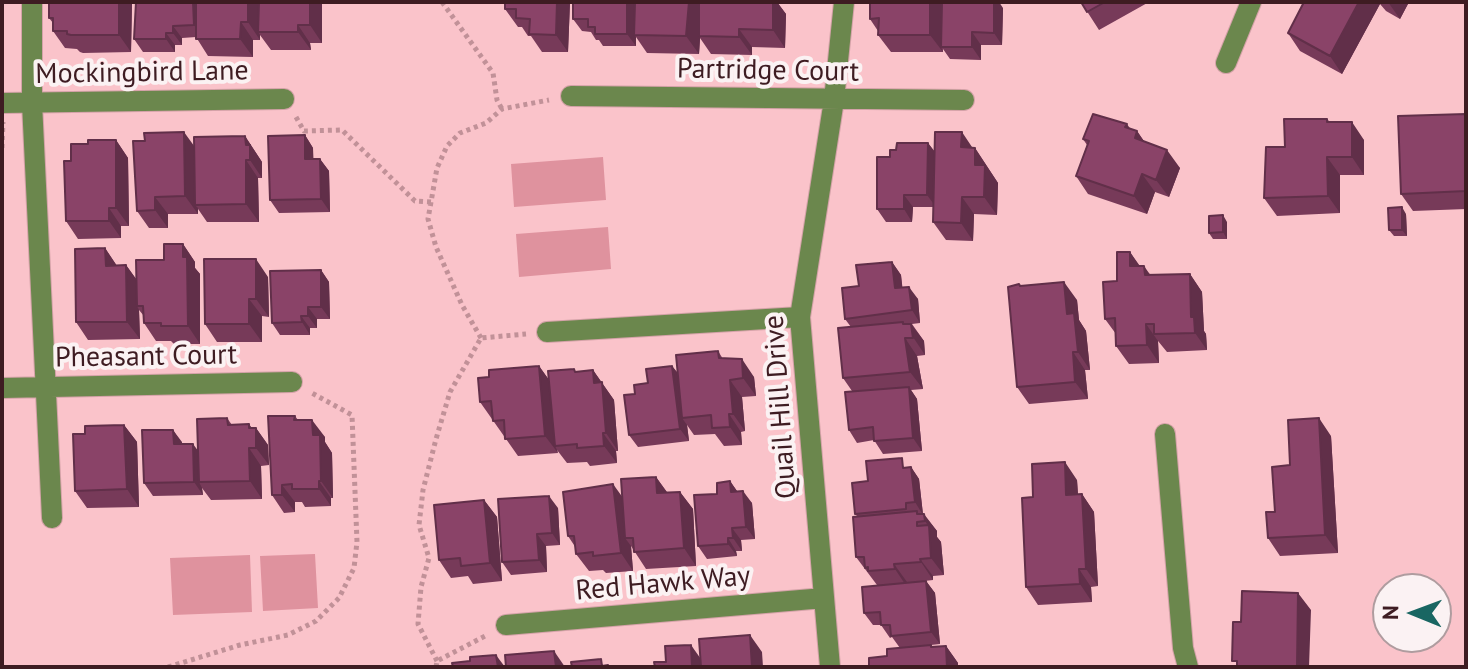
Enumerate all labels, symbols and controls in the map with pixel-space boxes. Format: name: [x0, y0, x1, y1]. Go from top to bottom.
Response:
street label: Partridge Court: [677, 53, 859, 89]
street label: Mockingbird Lane: [35, 54, 249, 92]
street label: Quail Hill Drive: [758, 314, 804, 500]
street label: Pheasant Court: [55, 339, 237, 375]
street label: Red Hawk Way: [574, 560, 752, 608]
north arrow: [1372, 573, 1452, 653]
text: N: [1376, 605, 1404, 620]

